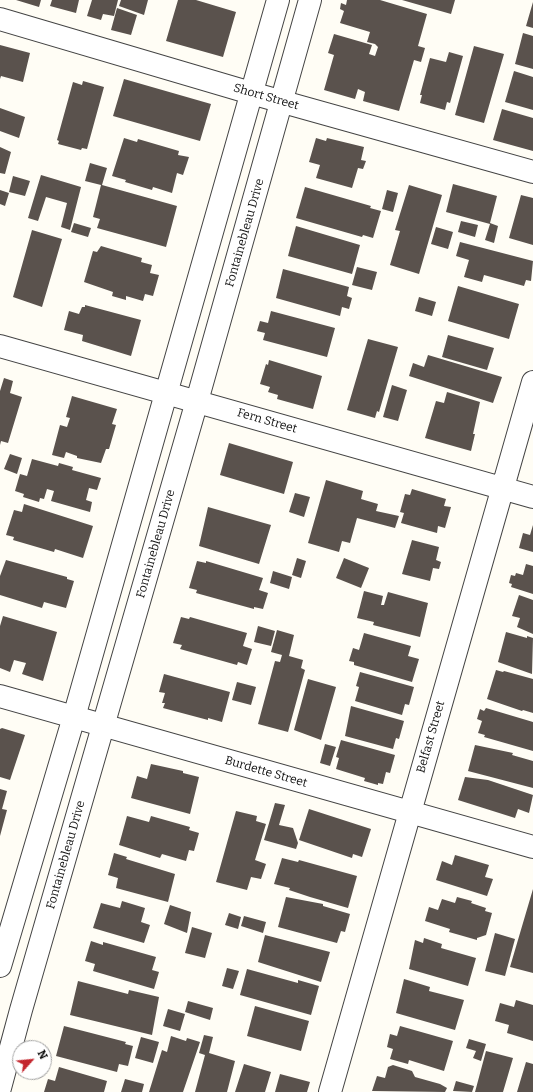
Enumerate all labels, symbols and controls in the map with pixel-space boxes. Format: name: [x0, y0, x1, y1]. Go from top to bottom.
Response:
street label: Short Street: [232, 81, 300, 113]
street label: Fontainebleau Drive: [223, 177, 267, 289]
street label: Fern Street: [235, 406, 299, 436]
street label: Fontainebleau Drive: [134, 488, 178, 600]
street label: Belfast Street: [414, 699, 448, 775]
street label: Burdette Street: [223, 753, 309, 791]
street label: Fontainebleau Drive: [44, 799, 88, 911]
north arrow: [12, 1040, 52, 1080]
text: N: [35, 1048, 50, 1062]

